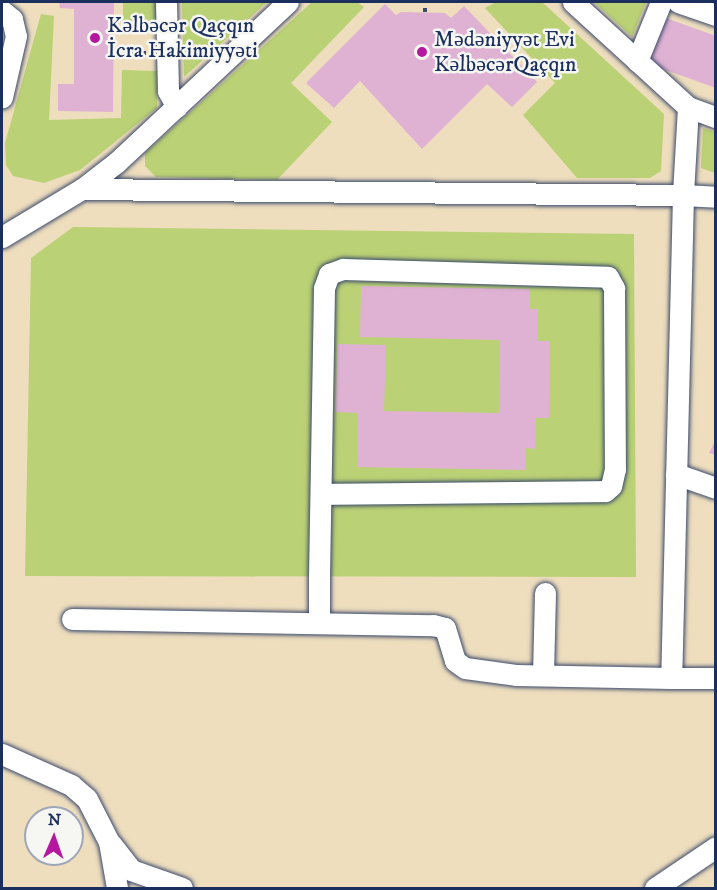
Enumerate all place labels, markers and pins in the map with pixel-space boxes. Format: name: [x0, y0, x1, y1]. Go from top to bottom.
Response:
place label: Kəlbəcər Qaçqın İcra Hakimiyyəti: [107, 12, 258, 63]
place label: Mədəniyyət Evi KəlbəcərQaçqın: [434, 26, 577, 78]
marker: Kəlbəcər Qaçqın İcra Hakimiyyəti: [88, 31, 102, 45]
marker: Mədəniyyət Evi KəlbəcərQaçqın: [415, 45, 429, 59]

